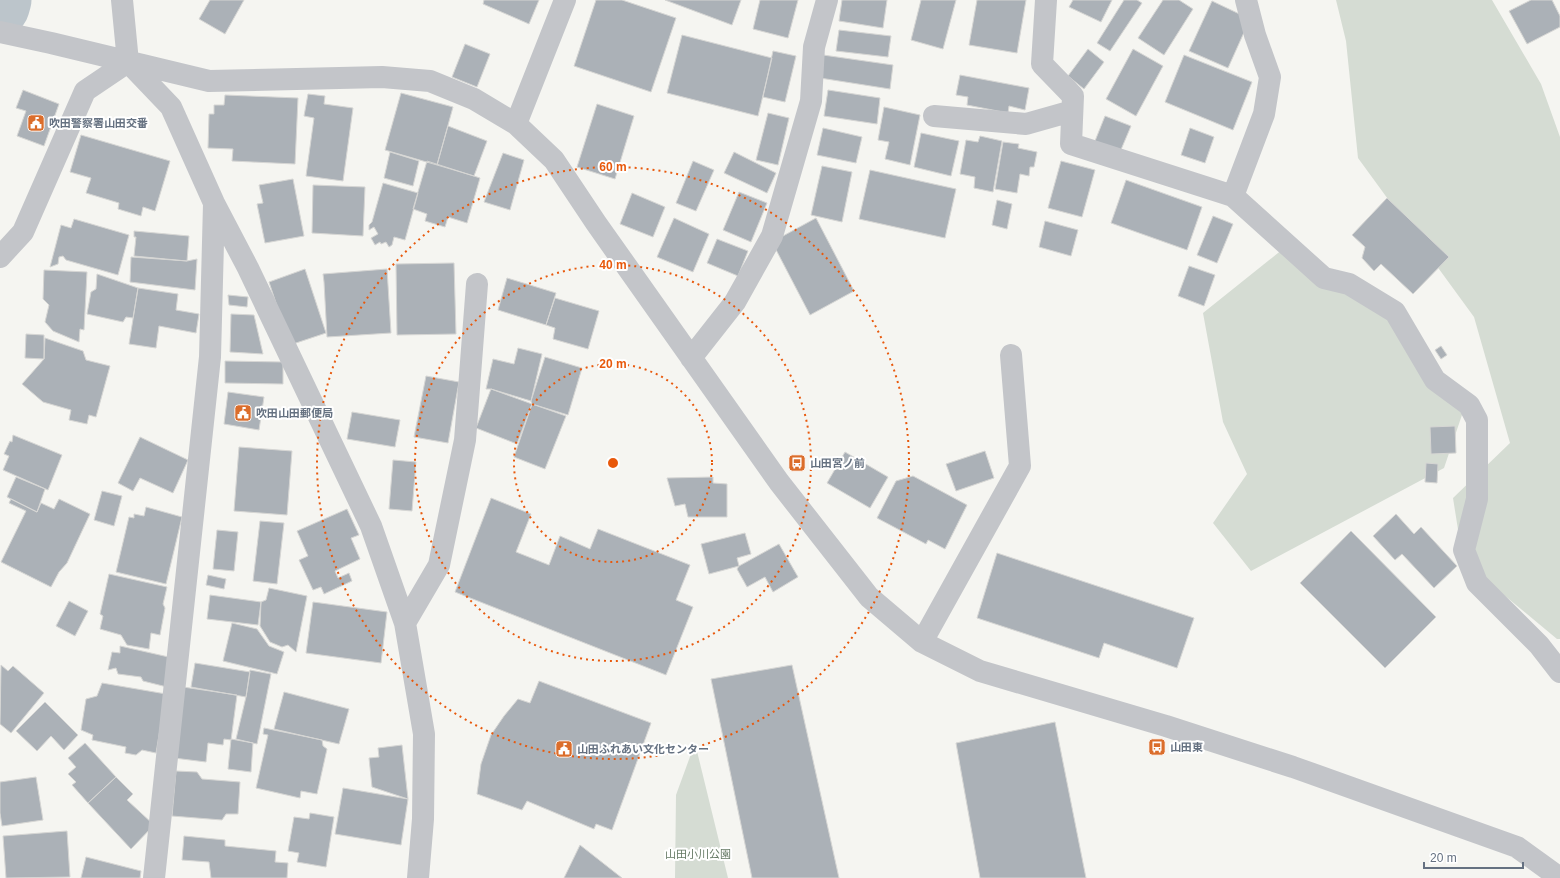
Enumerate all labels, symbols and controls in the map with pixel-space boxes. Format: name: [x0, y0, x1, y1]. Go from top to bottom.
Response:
public building icon: 吹田警察署山田交番: [26, 113, 46, 133]
place label: 吹田警察署山田交番: [49, 117, 148, 129]
text: 60 m: [599, 160, 627, 174]
text: 40 m: [599, 258, 627, 272]
text: 20 m: [599, 357, 627, 371]
public building icon: 吹田山田郵便局: [233, 403, 253, 423]
place label: 吹田山田郵便局: [256, 407, 333, 419]
bus stop icon: 山田宮ノ前: [787, 453, 807, 473]
centre of rings: [606, 456, 620, 470]
place label: 山田宮ノ前: [810, 457, 865, 469]
bus stop icon: 山田東: [1147, 737, 1167, 757]
public building icon: 山田ふれあい文化センター: [554, 739, 574, 759]
place label: 山田東: [1170, 741, 1203, 753]
place label: 山田ふれあい文化センター: [577, 743, 709, 755]
scale bar: [1424, 844, 1523, 870]
park label: 山田小川公園: [665, 848, 731, 860]
text: 20 m: [1430, 851, 1457, 865]

